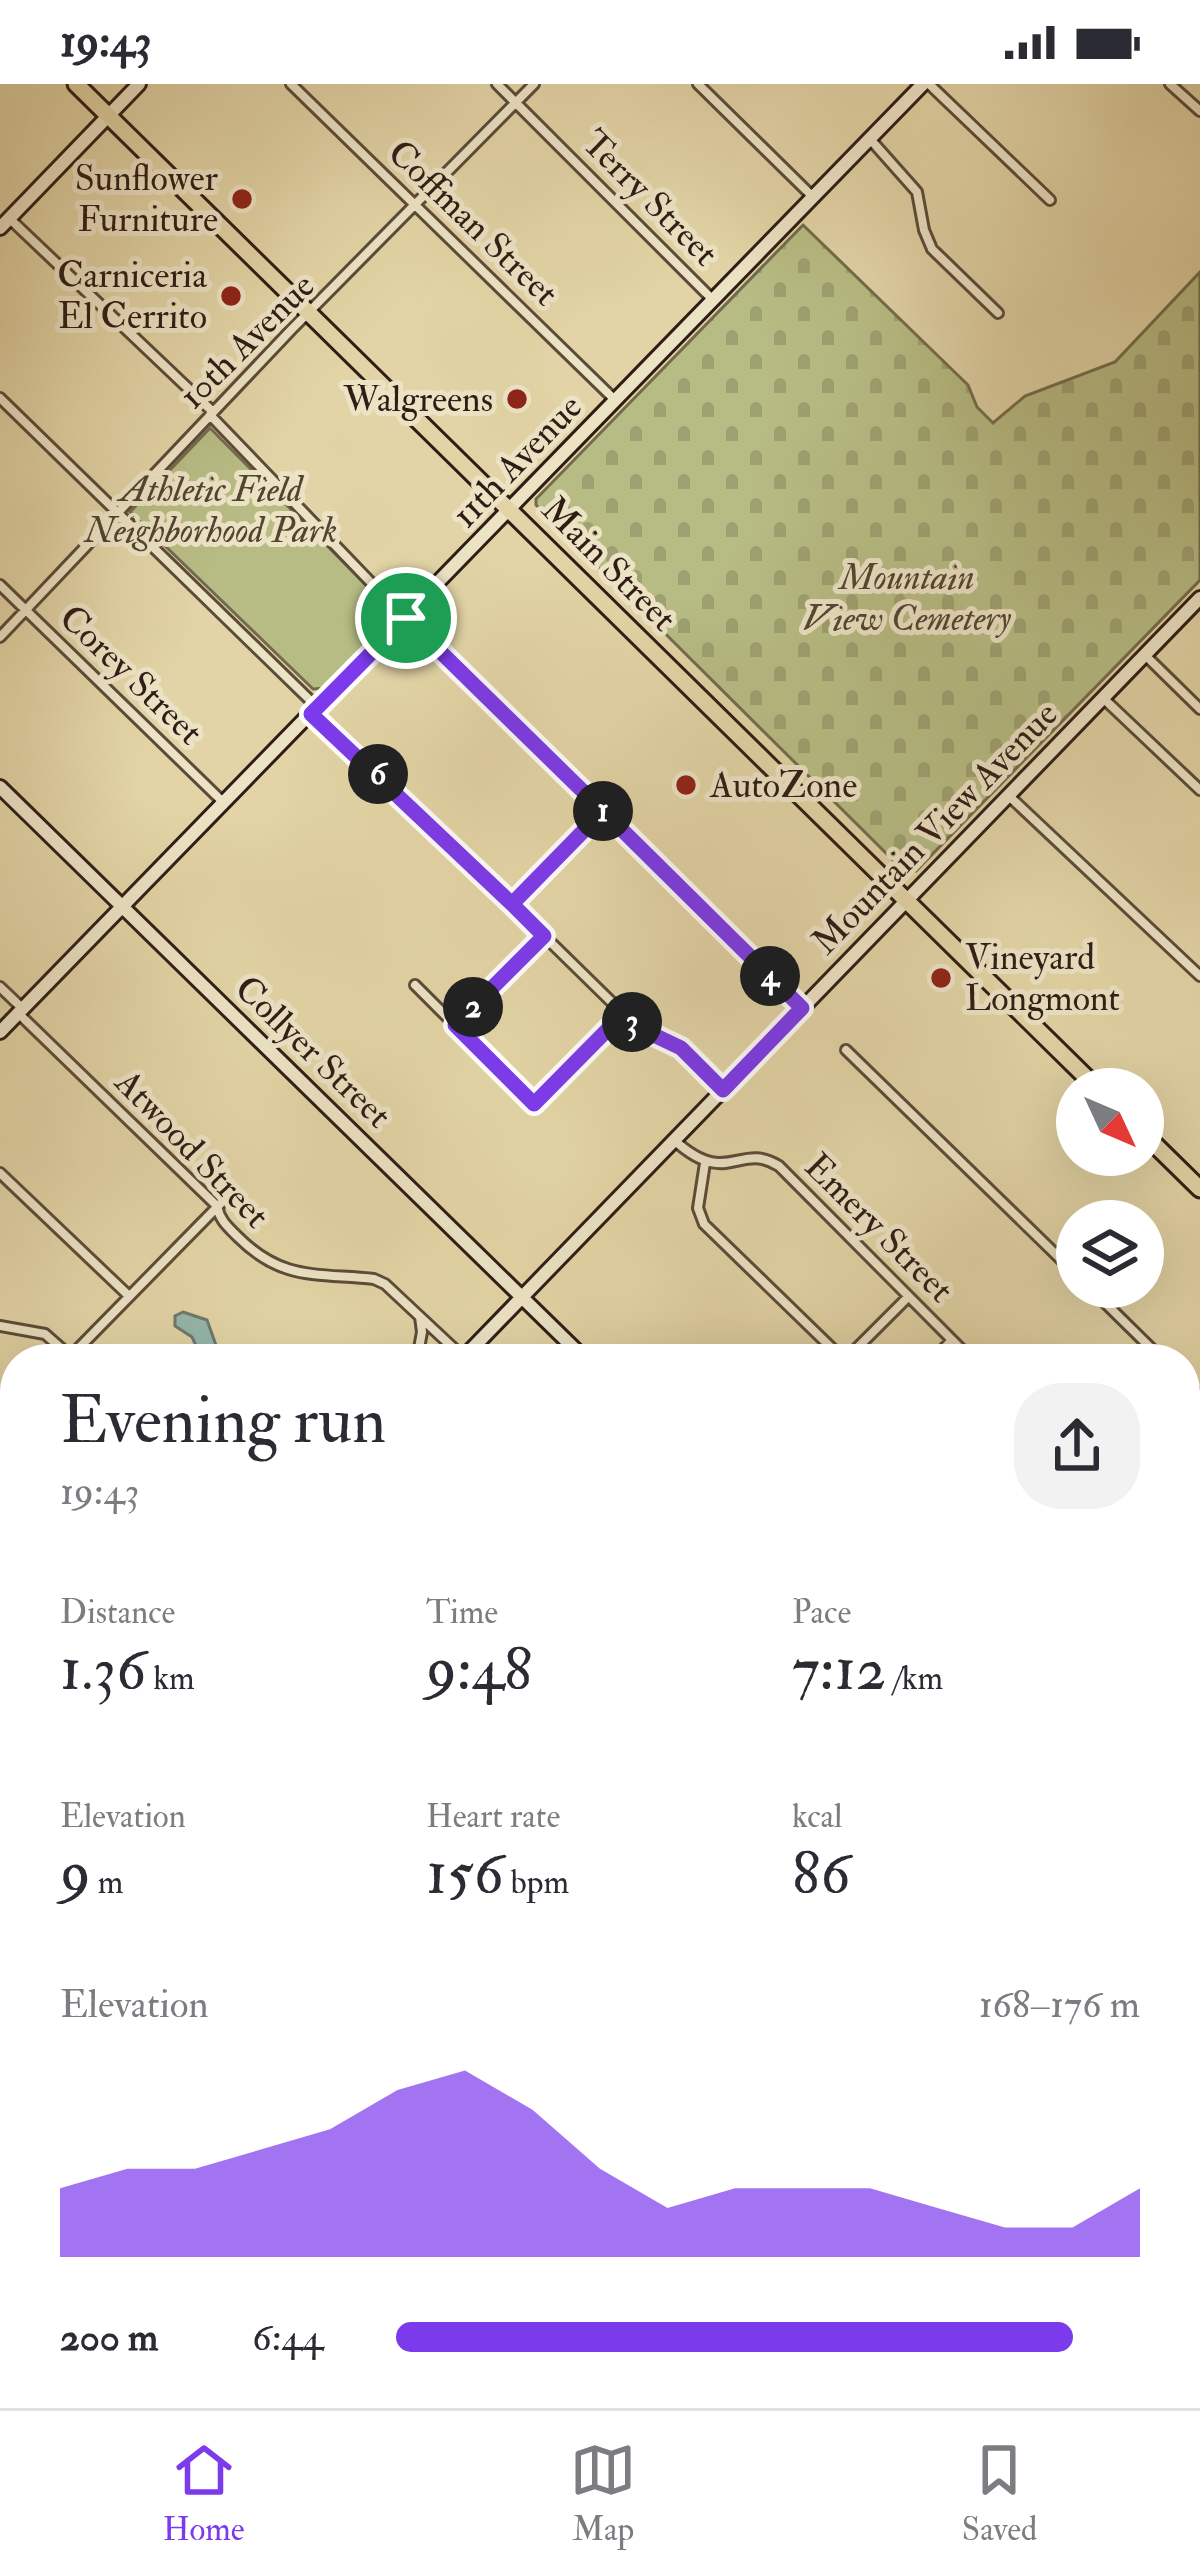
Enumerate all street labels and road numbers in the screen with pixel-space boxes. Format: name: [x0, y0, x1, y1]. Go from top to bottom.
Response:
street label: Terry Street: [572, 120, 728, 276]
street label: Coffman Street: [378, 130, 568, 316]
street label: 10th Avenue: [170, 264, 324, 418]
street label: 11th Avenue: [442, 385, 592, 537]
street label: Main Street: [532, 487, 686, 641]
street label: Corey Street: [50, 596, 212, 754]
street label: Mountain View Avenue: [803, 692, 1067, 964]
street label: Collyer Street: [225, 966, 401, 1138]
street label: Atwood Street: [105, 1060, 279, 1238]
street label: Emery Street: [795, 1144, 963, 1312]

